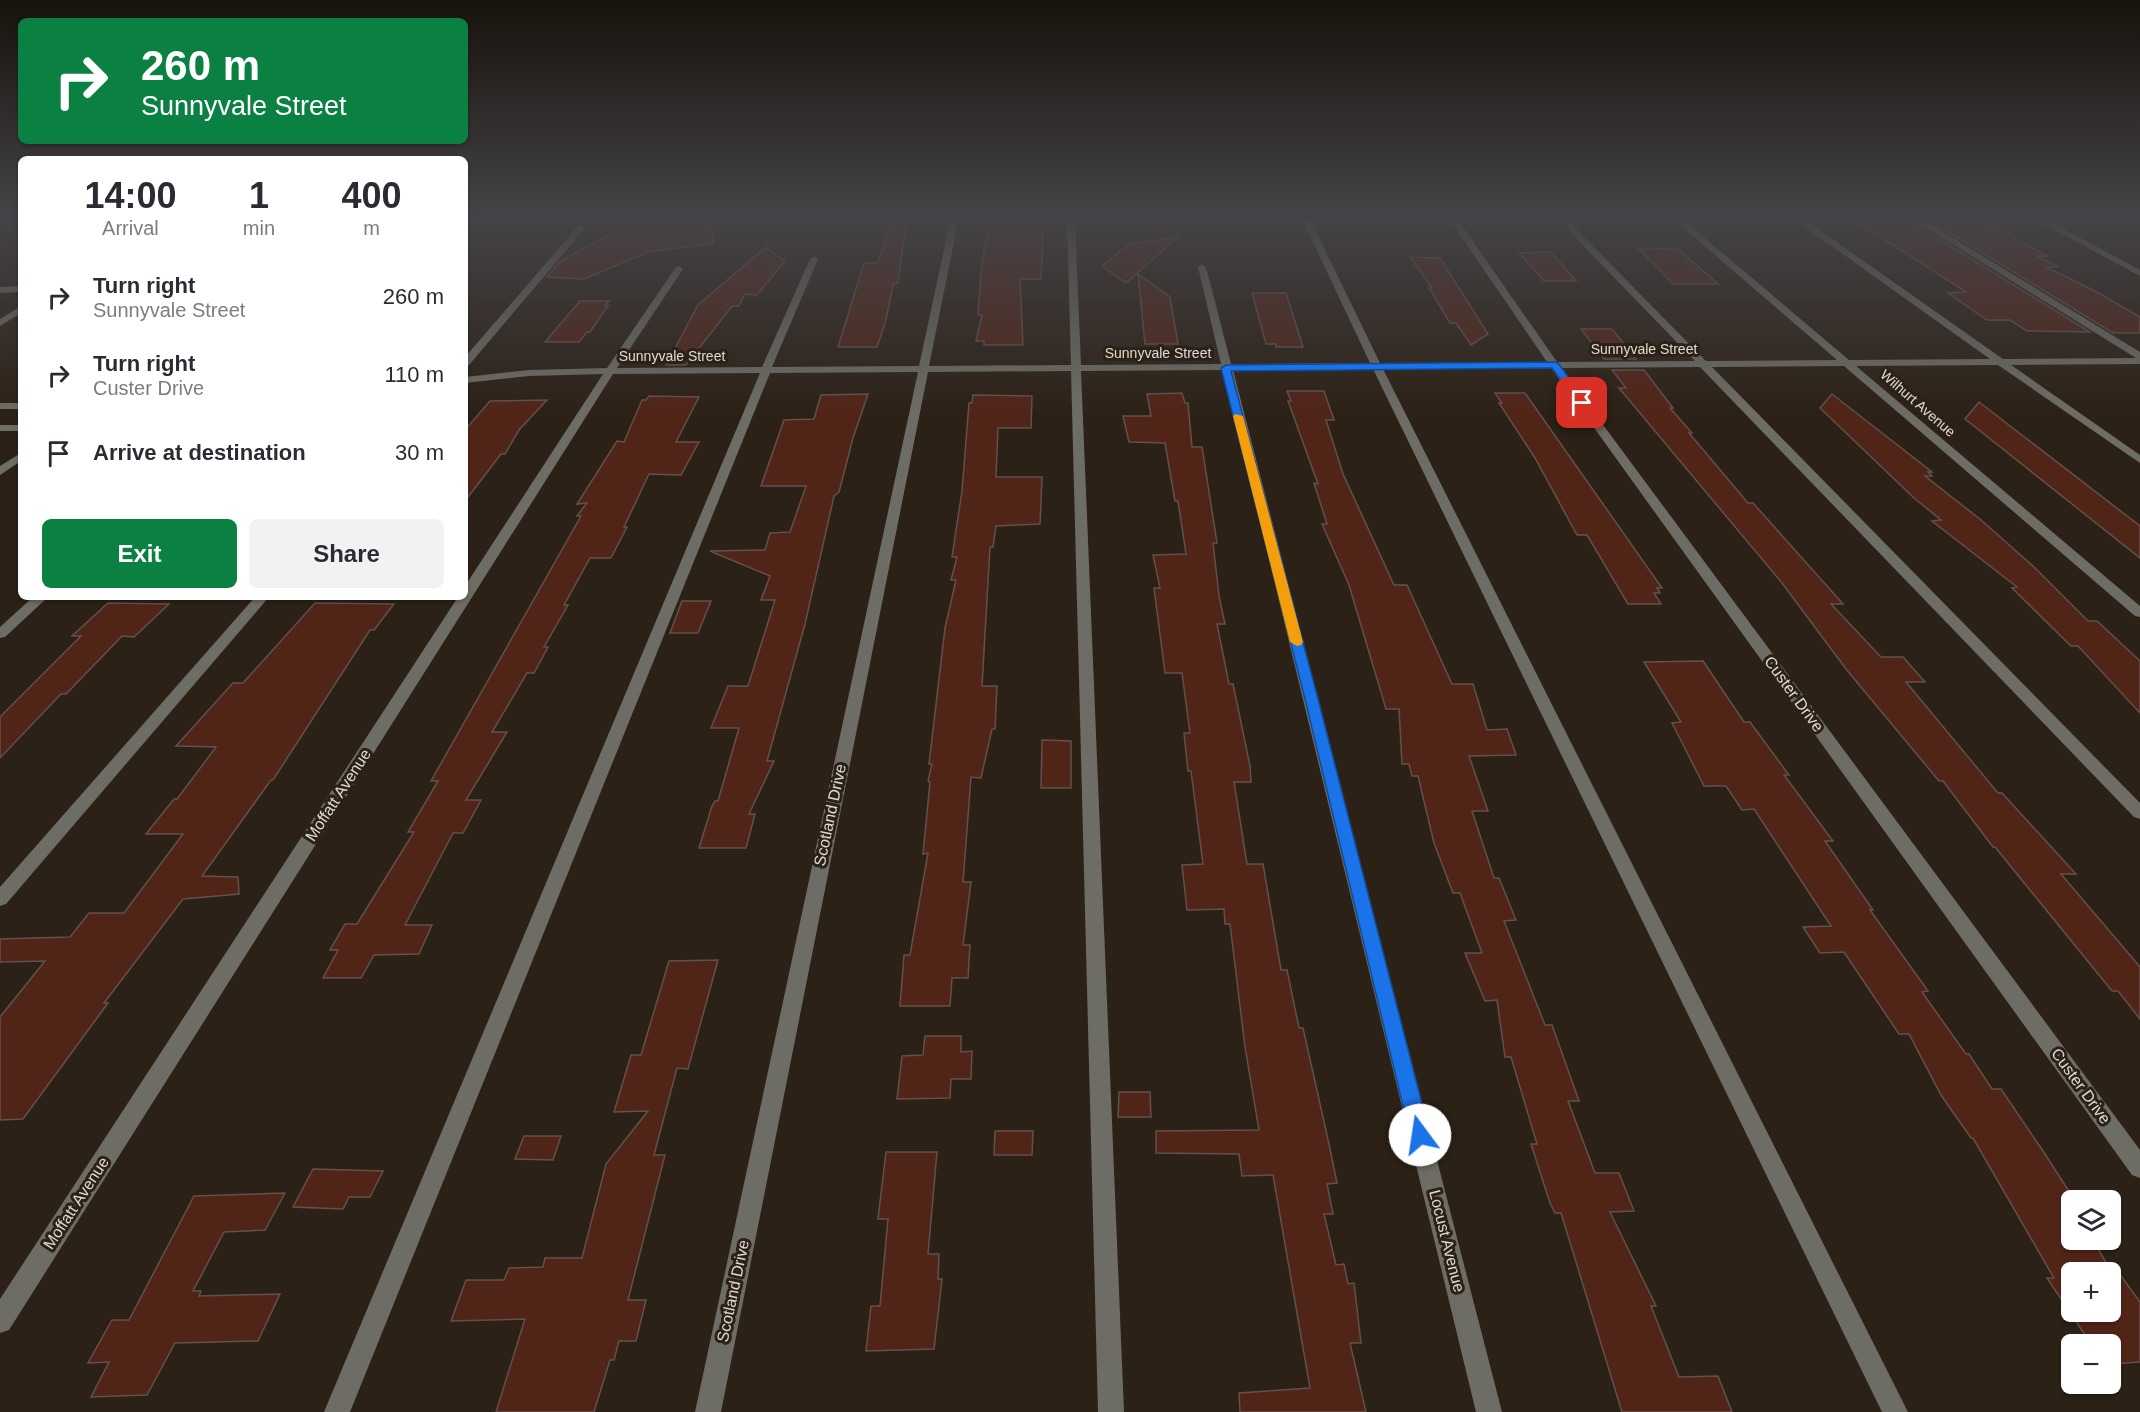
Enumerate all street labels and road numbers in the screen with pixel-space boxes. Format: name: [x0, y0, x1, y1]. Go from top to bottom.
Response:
street label: Sunnyvale Street: [1591, 341, 1697, 357]
street label: Sunnyvale Street: [1105, 345, 1211, 361]
street label: Sunnyvale Street: [619, 348, 725, 364]
street label: Wilhurt Avenue: [1877, 366, 1959, 440]
street label: Custer Drive: [1761, 653, 1827, 735]
street label: Moffatt Avenue: [302, 746, 374, 844]
street label: Scotland Drive: [811, 762, 849, 868]
street label: Custer Drive: [2048, 1045, 2114, 1127]
street label: Moffatt Avenue: [40, 1154, 112, 1252]
street label: Locust Avenue: [1426, 1188, 1468, 1294]
street label: Scotland Drive: [714, 1238, 752, 1344]

